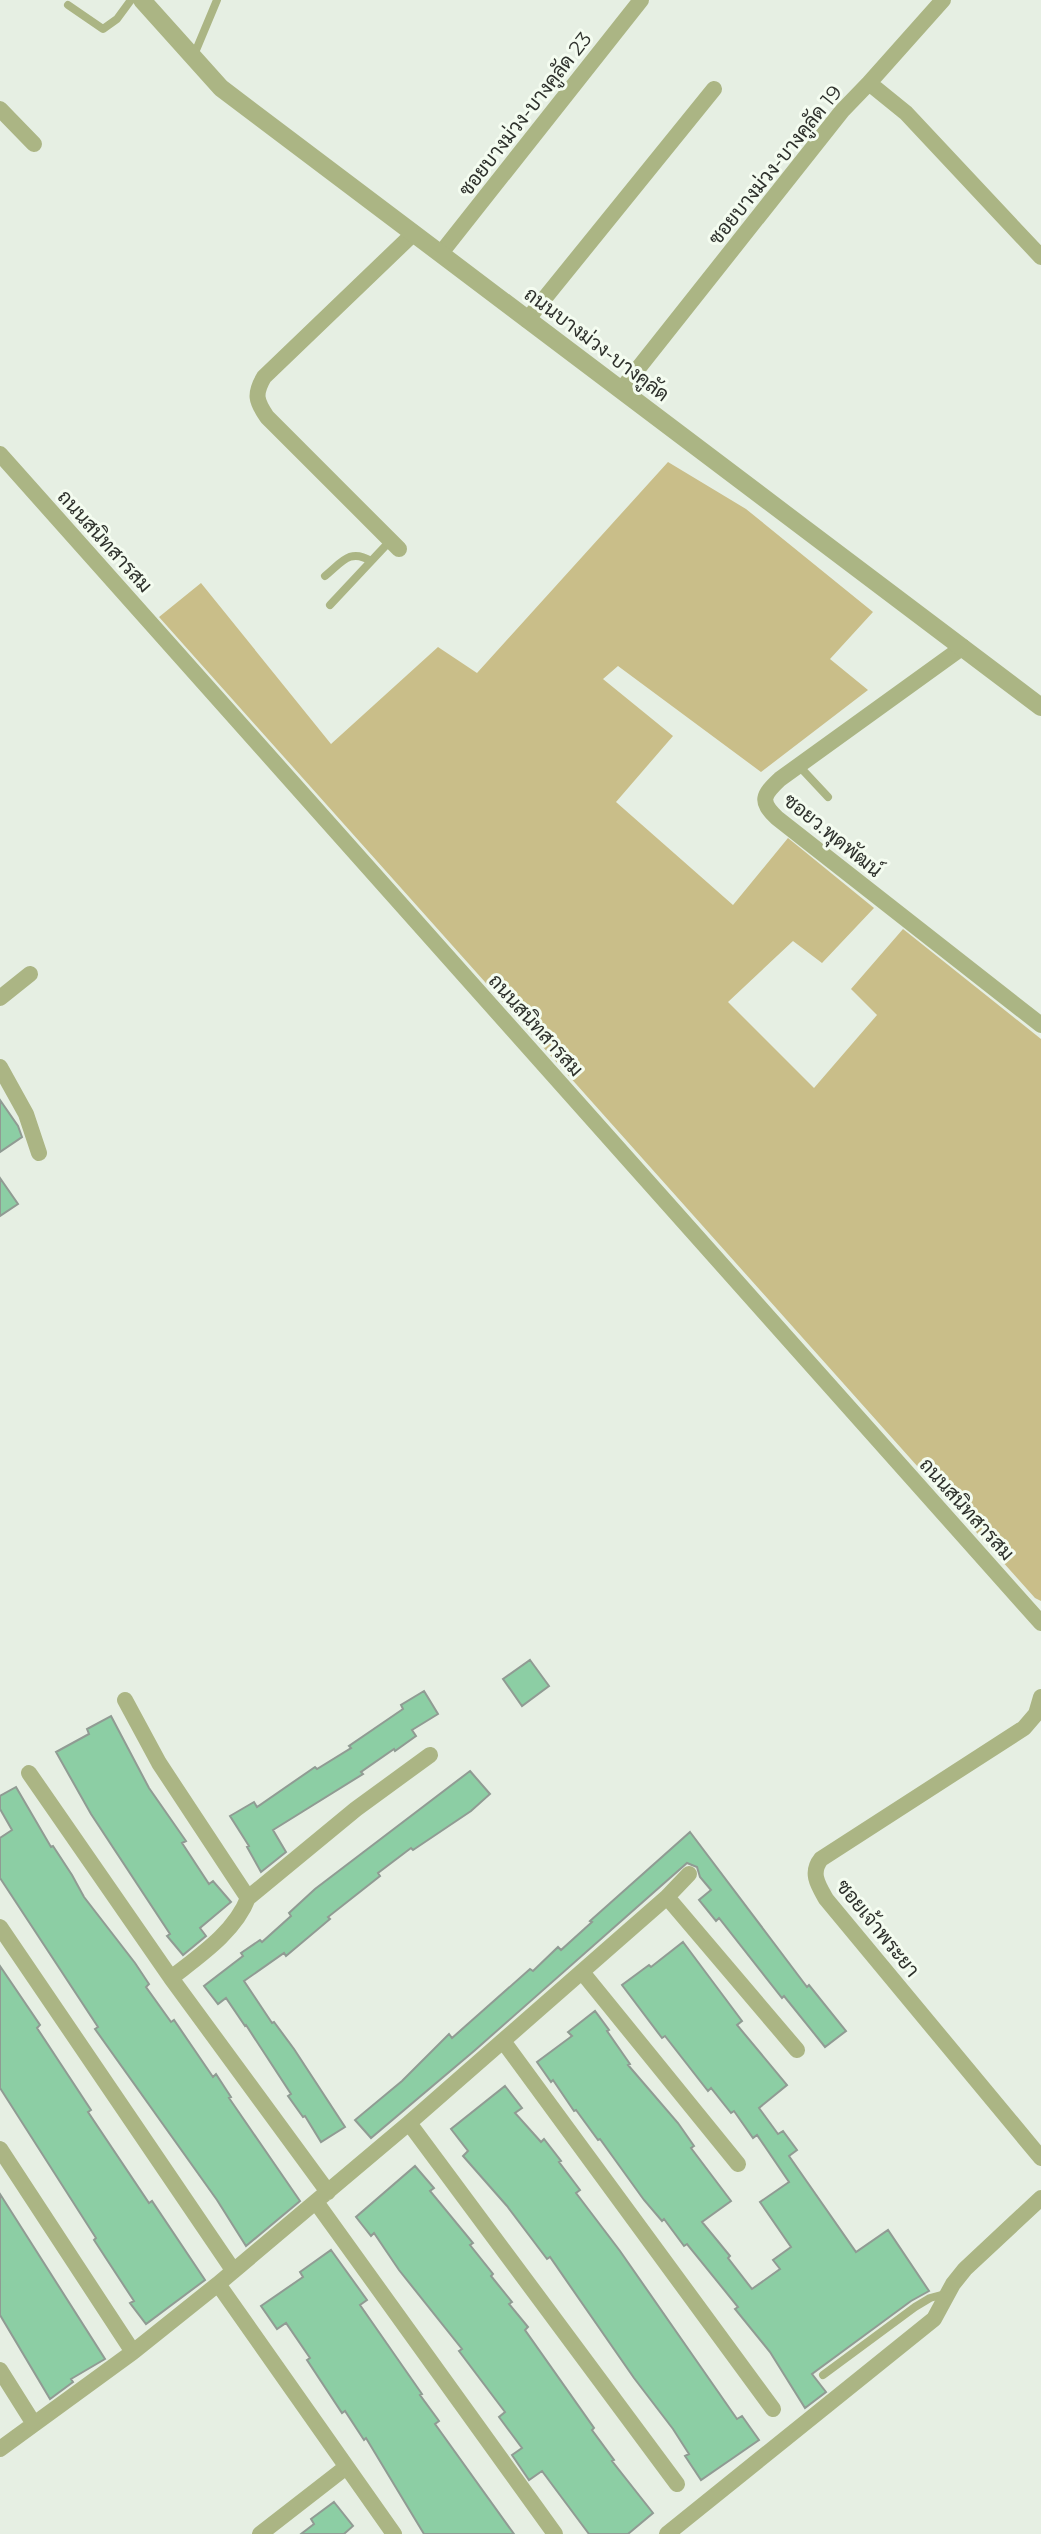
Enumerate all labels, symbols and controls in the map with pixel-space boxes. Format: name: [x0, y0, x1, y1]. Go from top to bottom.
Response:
street label: ซอยบางม่วง-บางคูลัด 23: [454, 27, 599, 203]
street label: ซอยบางม่วง-บางคูลัด 19: [703, 80, 849, 251]
street label: ถนนบางม่วง-บางคูลัด: [518, 282, 674, 409]
street label: ถนนสนิทสารสม: [53, 485, 157, 597]
street label: ซอยว.พุดพัฒน์: [778, 786, 888, 884]
street label: ถนนสนิทสารสม: [484, 969, 588, 1081]
street label: ถนนสนิทสารสม: [915, 1453, 1019, 1565]
street label: ซอยเจ้าพระยา: [831, 1874, 925, 1982]

